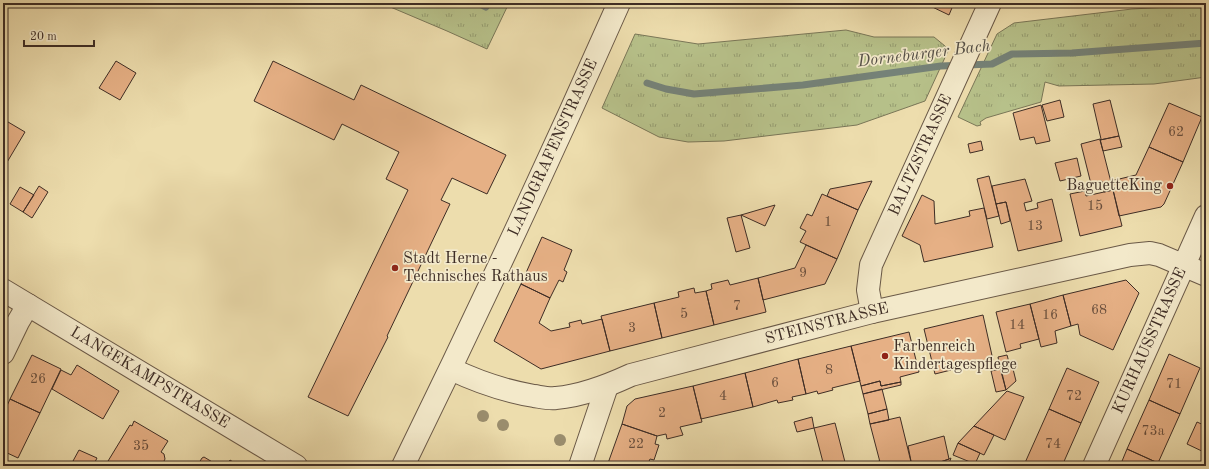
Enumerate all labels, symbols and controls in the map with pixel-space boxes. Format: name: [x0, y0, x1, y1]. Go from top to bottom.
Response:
scale bar: [24, 22, 94, 48]
text: 20 m: [30, 31, 57, 43]
water label: Dorneburger Bach: [856, 37, 992, 71]
street label: LANDGRAFENSTRASSE: [506, 57, 601, 239]
street label: BALTZSTRASSE: [886, 92, 955, 218]
house number: 62: [1168, 125, 1184, 139]
place label: BaguetteKing: [1066, 178, 1162, 194]
marker: BaguetteKing: [1165, 181, 1175, 191]
house number: 15: [1087, 199, 1103, 213]
house number: 1: [824, 215, 832, 229]
house number: 13: [1027, 219, 1043, 233]
place label: Stadt Herne - Technisches Rathaus: [403, 251, 548, 285]
marker: Stadt Herne - Technisches Rathaus: [390, 263, 400, 273]
house number: 9: [799, 266, 807, 280]
street label: KURHAUSSTRASSE: [1110, 266, 1190, 416]
house number: 7: [733, 299, 741, 313]
street label: STEINSTRASSE: [763, 301, 890, 348]
house number: 68: [1091, 303, 1107, 317]
house number: 5: [680, 307, 688, 321]
house number: 16: [1042, 308, 1058, 322]
house number: 14: [1009, 318, 1025, 332]
house number: 3: [628, 321, 636, 335]
street label: LANGEKAMPSTRASSE: [67, 324, 232, 432]
place label: Farbenreich Kindertagespflege: [893, 339, 1017, 373]
marker: Farbenreich Kindertagespflege: [880, 351, 890, 361]
house number: 8: [825, 363, 833, 377]
house number: 26: [30, 372, 46, 386]
house number: 6: [771, 376, 779, 390]
house number: 71: [1166, 377, 1182, 391]
house number: 4: [719, 389, 727, 403]
house number: 72: [1066, 389, 1082, 403]
house number: 2: [658, 406, 666, 420]
house number: 73a: [1141, 424, 1165, 438]
house number: 22: [628, 437, 644, 451]
house number: 74: [1045, 437, 1061, 451]
house number: 35: [133, 439, 149, 453]

